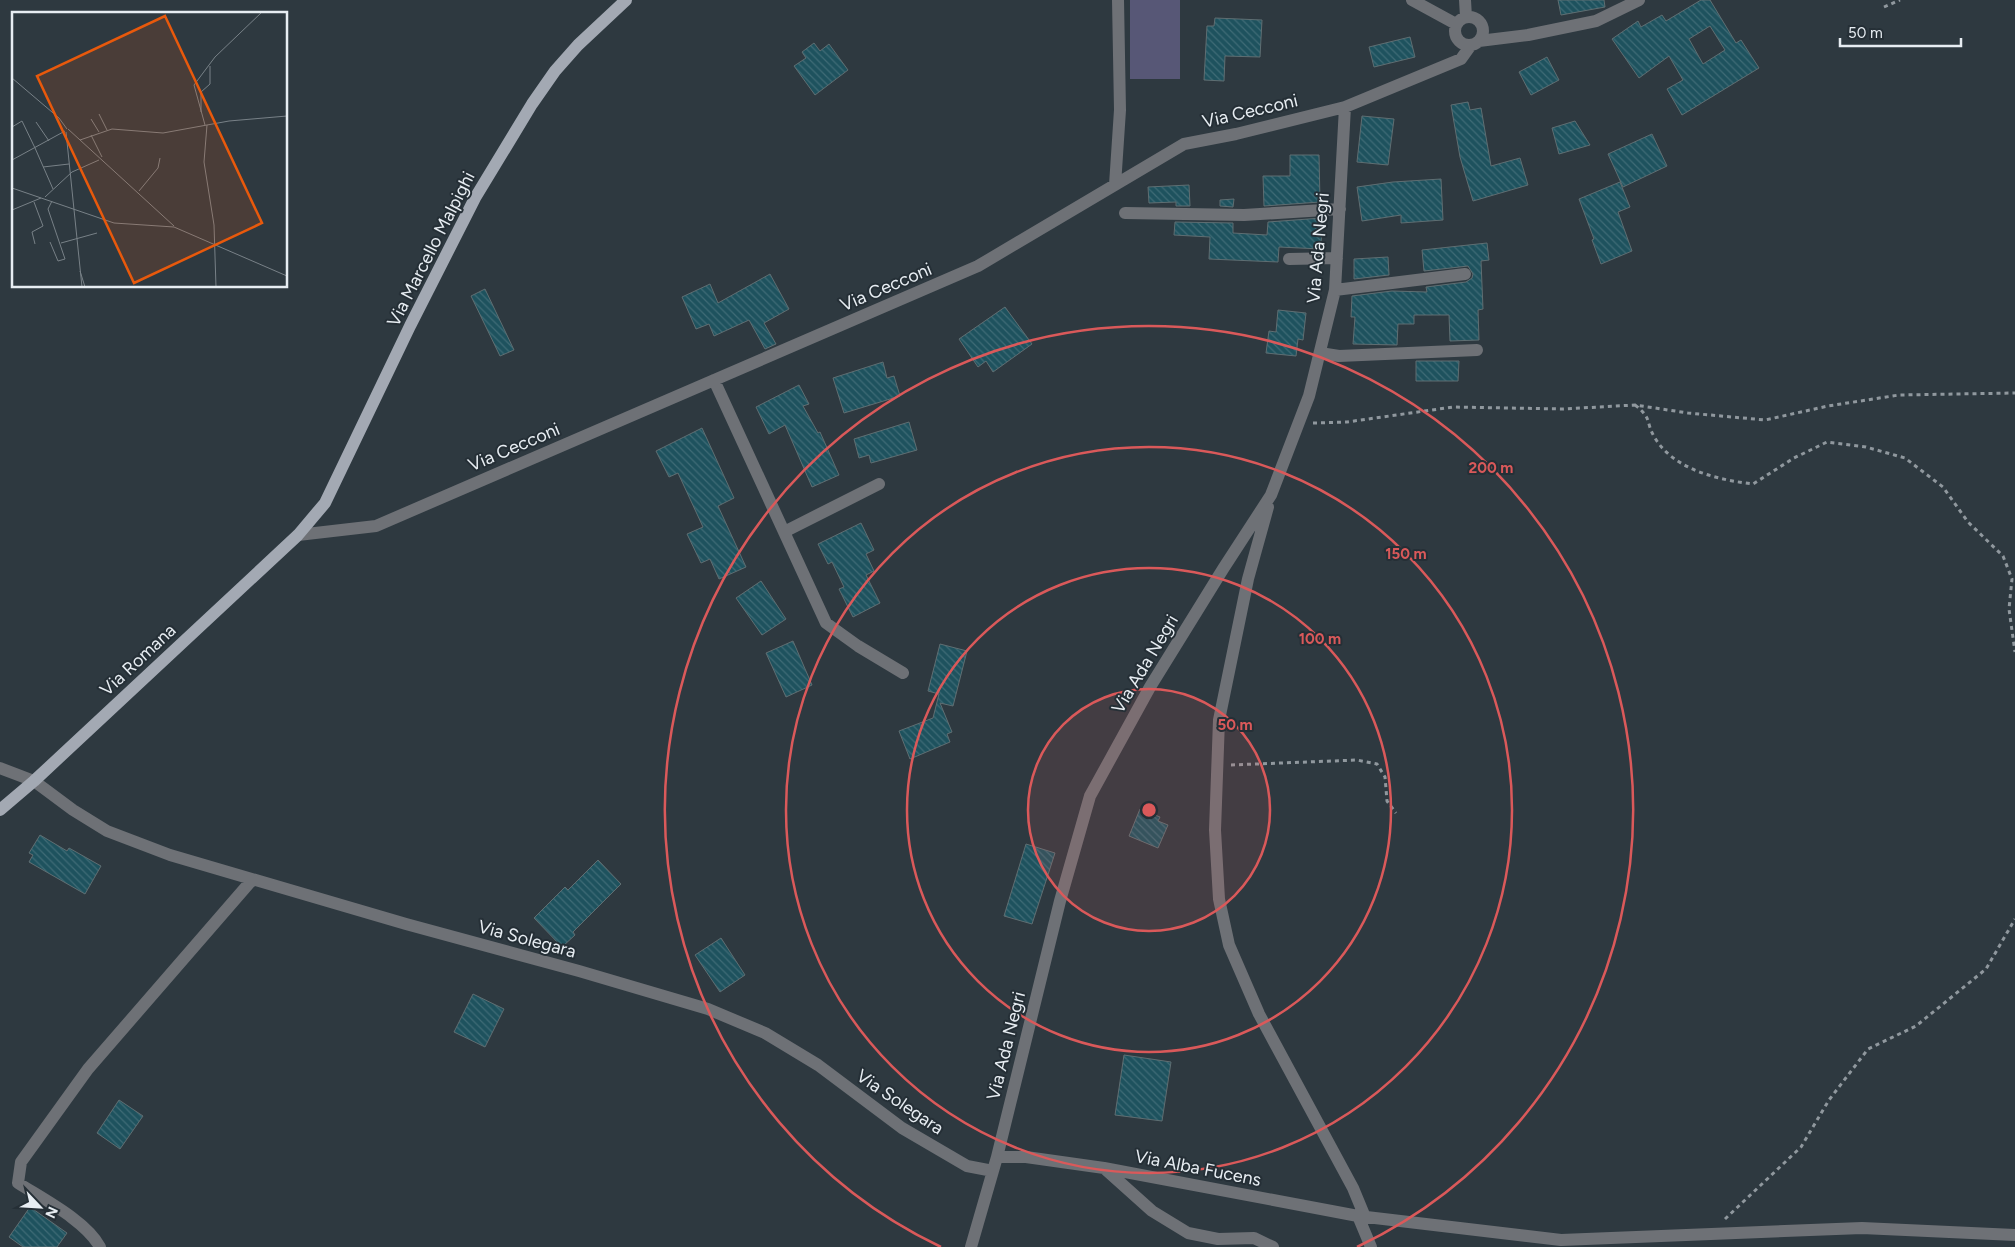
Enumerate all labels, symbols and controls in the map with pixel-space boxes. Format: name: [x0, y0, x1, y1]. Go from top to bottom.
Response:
inset map: [12, 12, 288, 288]
scale bar: [1840, 15, 1961, 47]
text: 50 m: [1848, 24, 1883, 42]
street label: Via Cecconi: [1200, 89, 1300, 133]
street label: Via Marcello Malpighi: [382, 168, 480, 330]
street label: Via Ada Negri: [1302, 192, 1334, 304]
street label: Via Cecconi: [837, 258, 935, 316]
street label: Via Cecconi: [465, 418, 563, 476]
text: 200 m: [1469, 459, 1513, 477]
text: 150 m: [1385, 545, 1427, 563]
street label: Via Ada Negri: [1107, 611, 1183, 717]
street label: Via Romana: [95, 619, 181, 701]
text: 100 m: [1299, 630, 1341, 648]
text: 50 m: [1217, 716, 1253, 734]
centre of rings: [1140, 801, 1158, 819]
street label: Via Solegara: [476, 915, 578, 963]
street label: Via Ada Negri: [982, 989, 1030, 1103]
street label: Via Solegara: [852, 1065, 948, 1139]
street label: Via Alba Fucens: [1133, 1145, 1263, 1191]
north arrow: [15, 1182, 65, 1232]
text: N: [41, 1204, 61, 1221]

